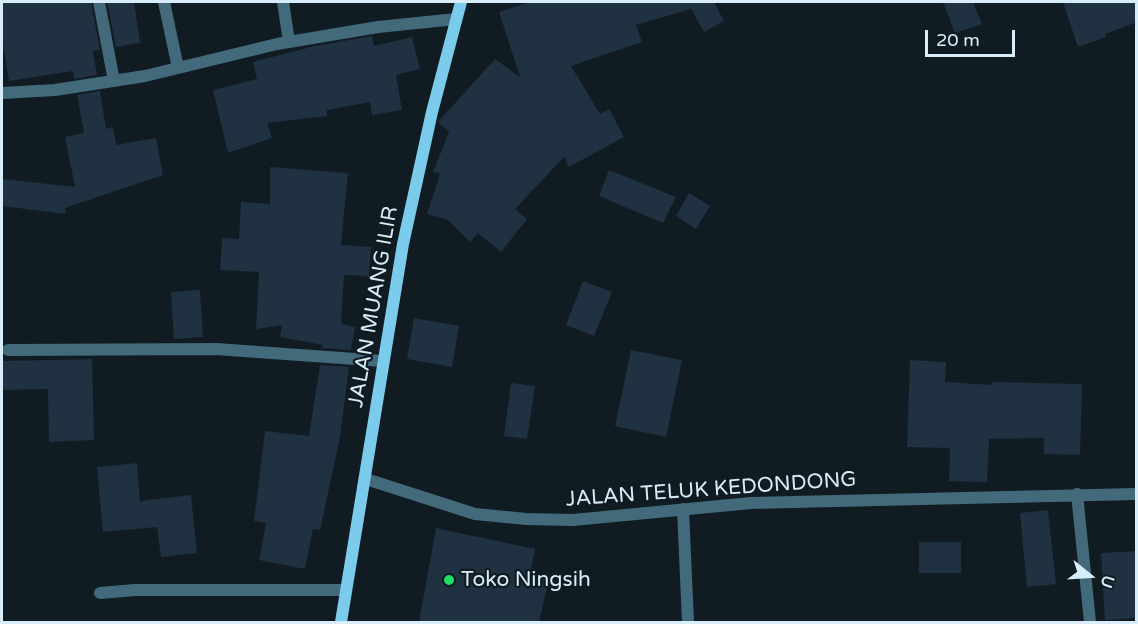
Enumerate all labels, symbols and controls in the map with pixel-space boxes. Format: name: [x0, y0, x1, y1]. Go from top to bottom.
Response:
scale bar: [928, 18, 1018, 56]
text: 20 m: [936, 29, 980, 51]
street label: JALAN MUANG ILIR: [344, 204, 404, 410]
street label: JALAN TELUK KEDONDONG: [565, 467, 857, 513]
north arrow: [1060, 546, 1120, 606]
place label: Toko Ningsih: [461, 567, 591, 593]
marker: Toko Ningsih: [442, 573, 456, 587]
text: U: [1096, 573, 1119, 590]

